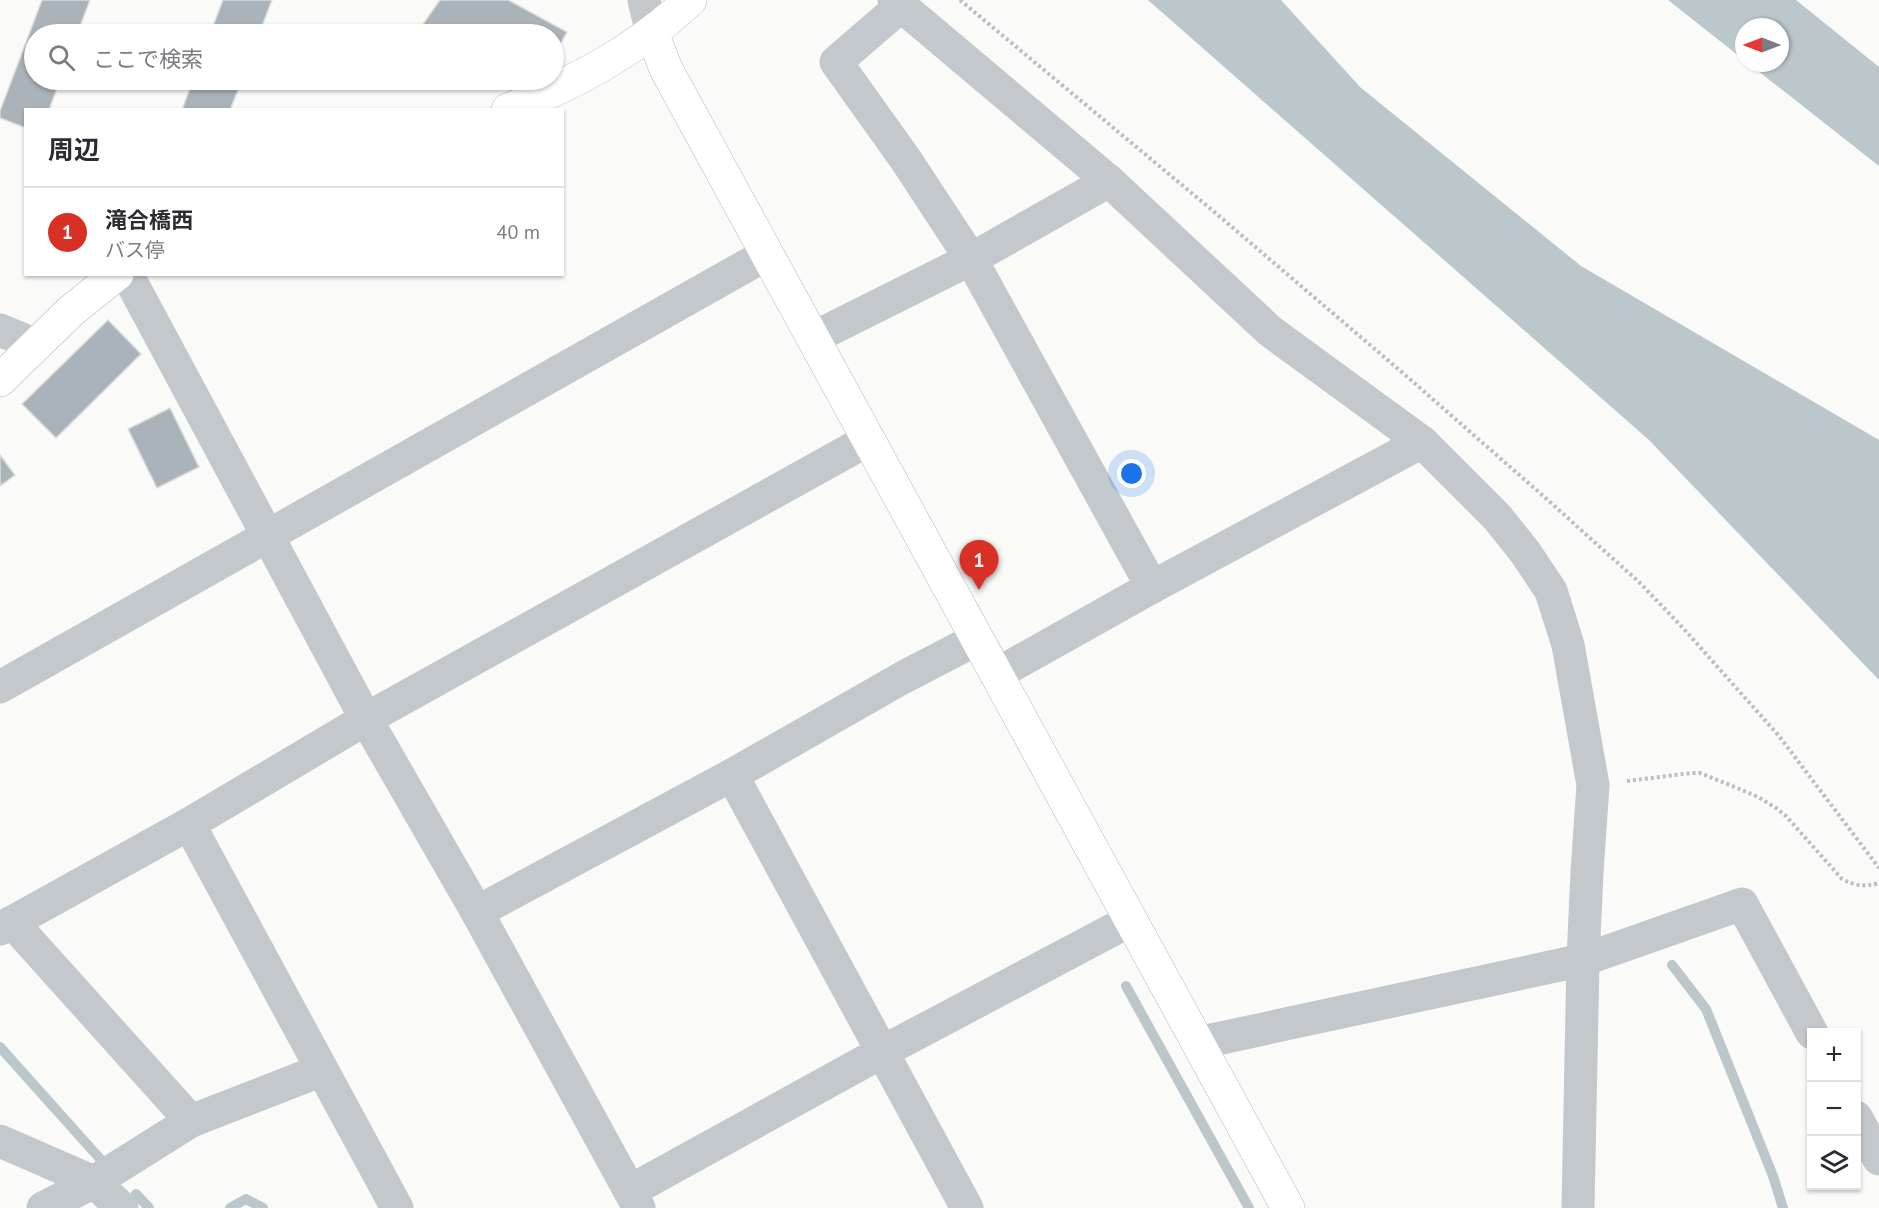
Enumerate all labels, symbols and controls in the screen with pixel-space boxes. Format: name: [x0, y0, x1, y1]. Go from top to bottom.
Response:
north arrow: [1735, 18, 1789, 72]
search box: [24, 24, 564, 90]
icon: search: [45, 41, 78, 74]
text: ここで検索: [93, 45, 203, 73]
text: 周辺: [48, 133, 100, 166]
text: 滝合橋西: [105, 206, 193, 234]
text: 1: [62, 219, 73, 245]
text: 40 m: [497, 219, 540, 245]
text: バス停: [105, 237, 165, 263]
your location: [1117, 459, 1146, 488]
pin: 1: [960, 540, 998, 590]
map controls: [1807, 1028, 1861, 1190]
button: +: [1807, 1028, 1861, 1082]
button: −: [1807, 1082, 1861, 1136]
button: layers: [1807, 1136, 1861, 1190]

